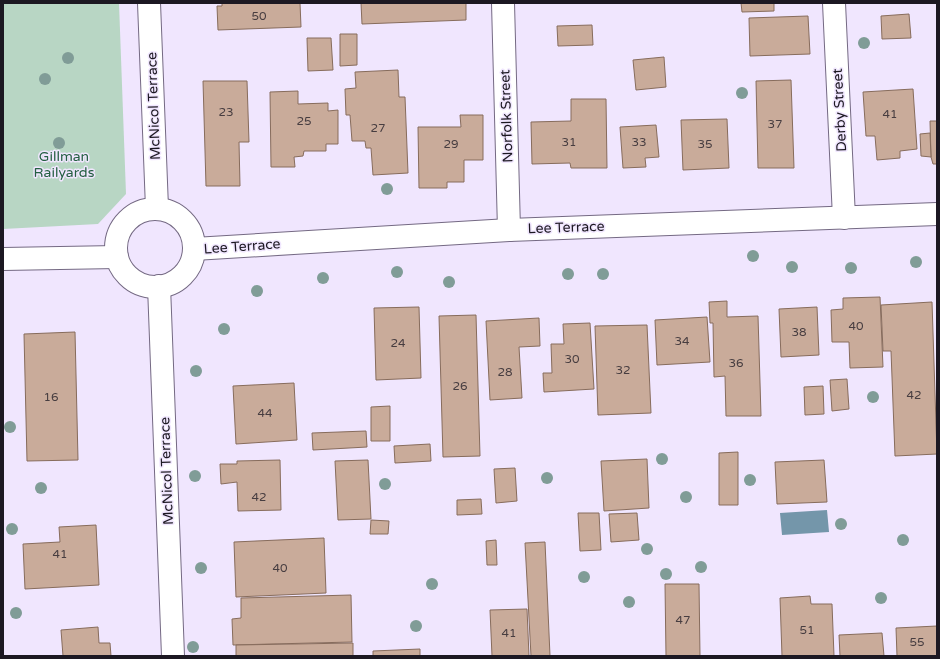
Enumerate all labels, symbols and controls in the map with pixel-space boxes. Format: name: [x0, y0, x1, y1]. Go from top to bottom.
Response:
house number: 50: [251, 9, 267, 23]
street label: McNicol Terrace: [143, 52, 164, 160]
street label: Derby Street: [829, 67, 850, 152]
street label: Norfolk Street: [496, 68, 517, 163]
house number: 23: [218, 105, 234, 119]
house number: 41: [882, 107, 898, 121]
house number: 25: [296, 114, 312, 128]
house number: 37: [767, 117, 783, 131]
house number: 27: [370, 121, 386, 135]
house number: 31: [561, 135, 577, 149]
house number: 33: [631, 135, 647, 149]
house number: 29: [443, 137, 459, 151]
house number: 35: [697, 137, 713, 151]
park label: Gillman Railyards: [34, 148, 95, 181]
street label: Lee Terrace: [527, 218, 605, 237]
street label: Lee Terrace: [203, 235, 281, 258]
house number: 40: [848, 319, 864, 333]
house number: 38: [791, 325, 807, 339]
house number: 34: [674, 334, 690, 348]
house number: 24: [390, 336, 406, 350]
house number: 30: [564, 352, 580, 366]
house number: 36: [728, 356, 744, 370]
house number: 32: [615, 363, 631, 377]
house number: 28: [497, 365, 513, 379]
house number: 26: [452, 379, 468, 393]
house number: 42: [906, 388, 922, 402]
house number: 16: [43, 390, 59, 404]
house number: 44: [257, 406, 273, 420]
street label: McNicol Terrace: [156, 417, 177, 525]
house number: 42: [251, 490, 267, 504]
house number: 41: [52, 547, 68, 561]
house number: 40: [272, 561, 288, 575]
house number: 47: [675, 613, 691, 627]
house number: 51: [799, 623, 815, 637]
house number: 41: [501, 626, 517, 640]
house number: 55: [909, 635, 925, 649]

